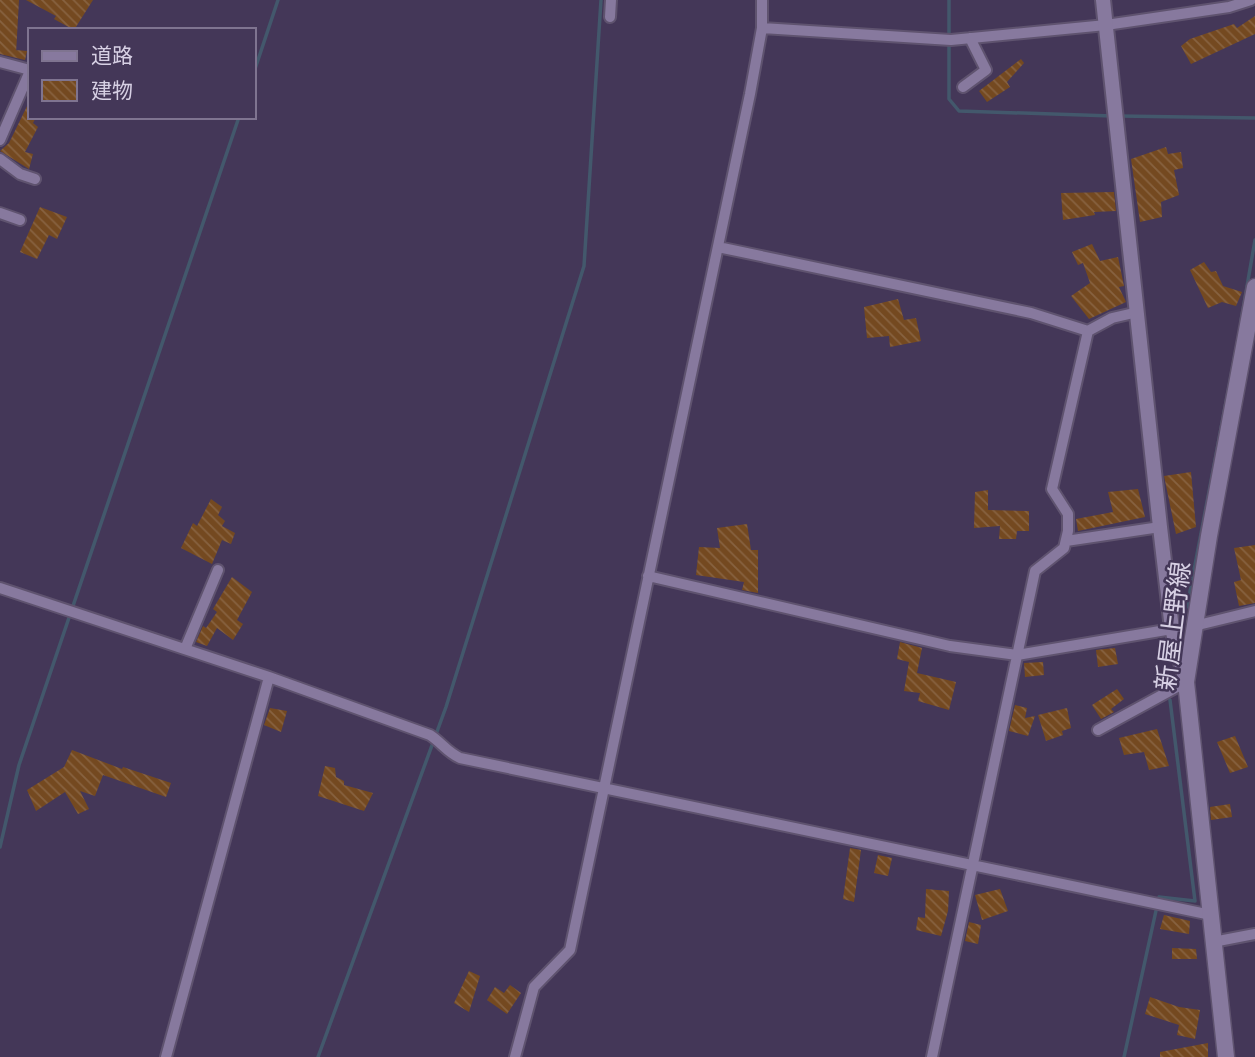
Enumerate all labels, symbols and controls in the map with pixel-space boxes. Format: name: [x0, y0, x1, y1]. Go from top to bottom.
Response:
legend: [28, 28, 256, 119]
text: 道路: [91, 43, 133, 68]
text: 建物: [91, 78, 133, 103]
street label: 新屋上野線: [1149, 560, 1197, 692]

